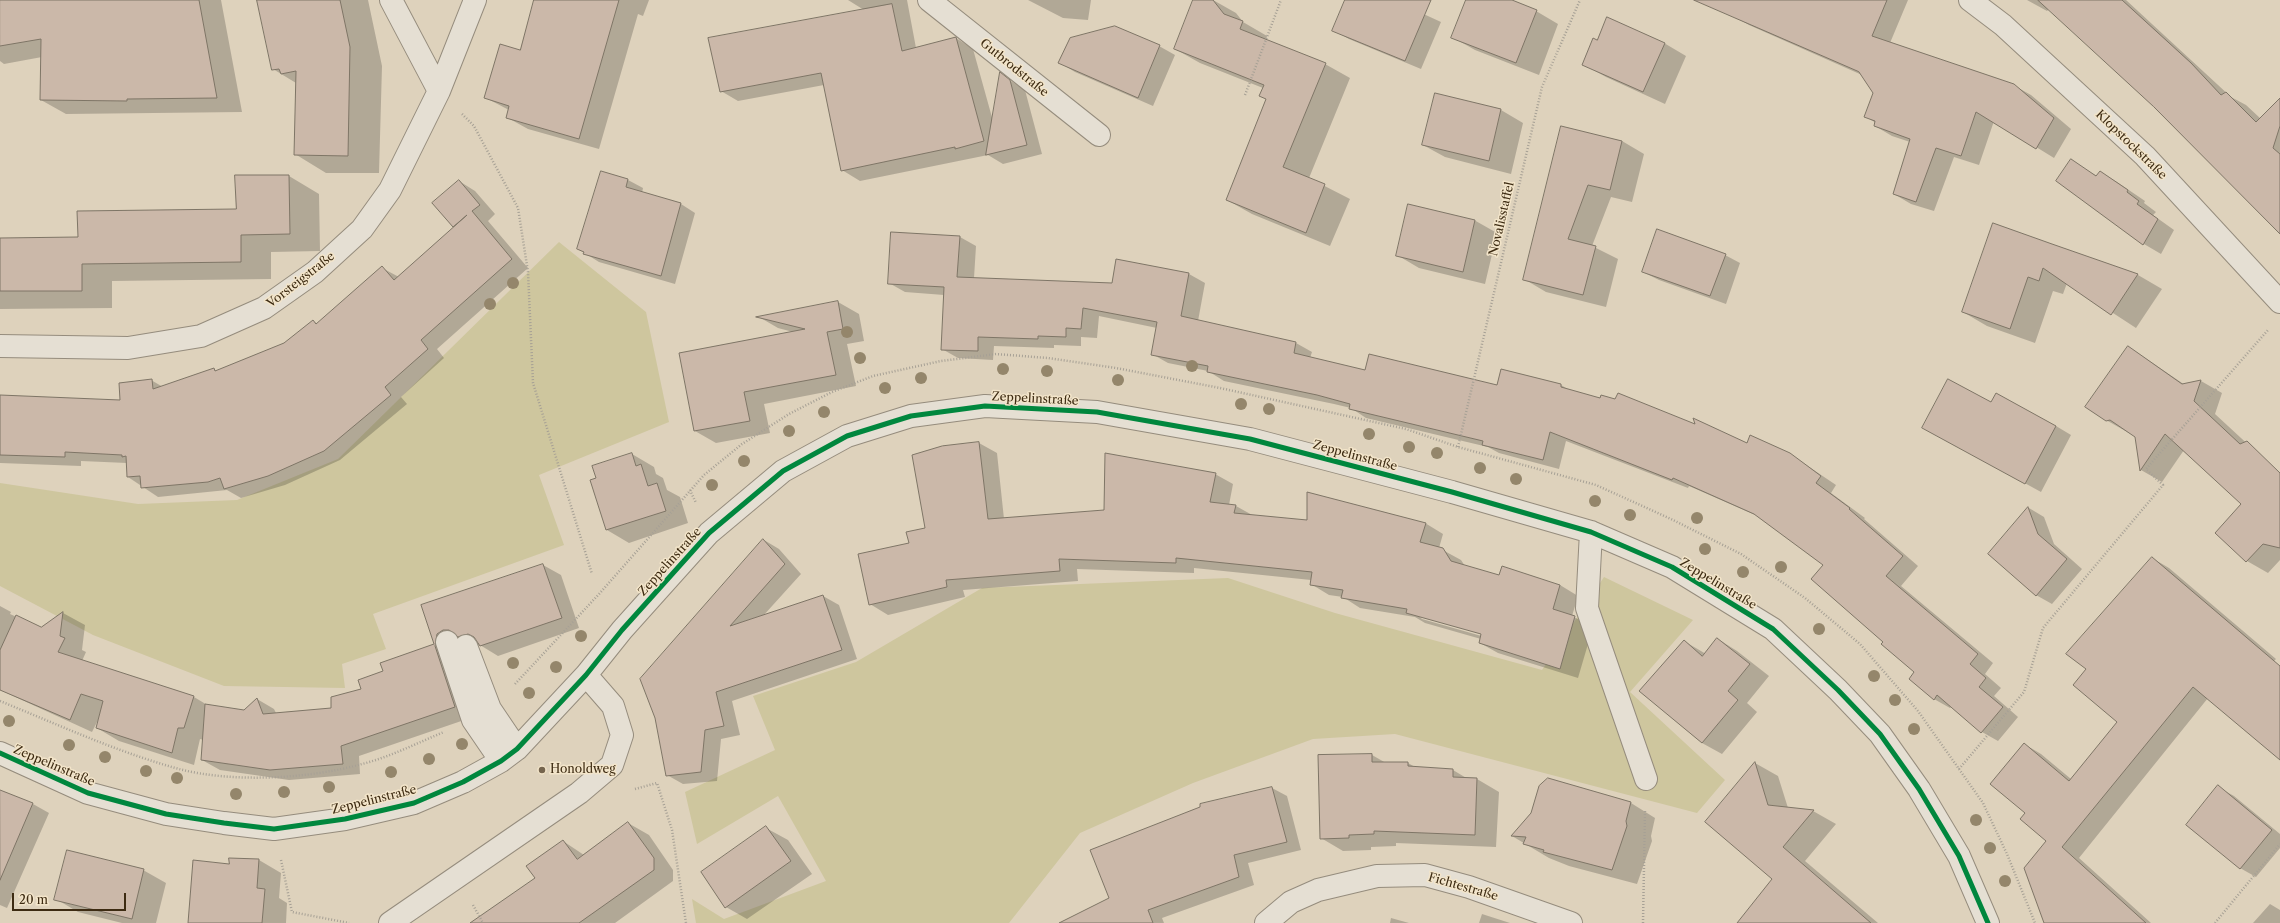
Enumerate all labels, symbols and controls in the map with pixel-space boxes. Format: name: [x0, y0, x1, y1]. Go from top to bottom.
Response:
street label: Gutbrodstraße: [977, 36, 1051, 100]
street label: Klopstockstraße: [2092, 107, 2170, 183]
street label: Novalisstaffel: [1486, 181, 1518, 257]
street label: Vorsteigstraße: [264, 249, 338, 311]
street label: Zeppelinstraße: [991, 390, 1079, 408]
street label: Zeppelinstraße: [1311, 438, 1399, 474]
street label: Zeppelinstraße: [636, 525, 704, 599]
street label: Zeppelinstraße: [1677, 555, 1759, 613]
street label: Zeppelinstraße: [11, 742, 97, 790]
place label: Honoldweg: [550, 763, 616, 777]
marker: Honoldweg: [537, 765, 547, 775]
street label: Zeppelinstraße: [330, 783, 418, 817]
street label: Fichtestraße: [1426, 870, 1500, 904]
scale bar: [14, 885, 128, 911]
text: 20 m: [19, 892, 48, 907]

